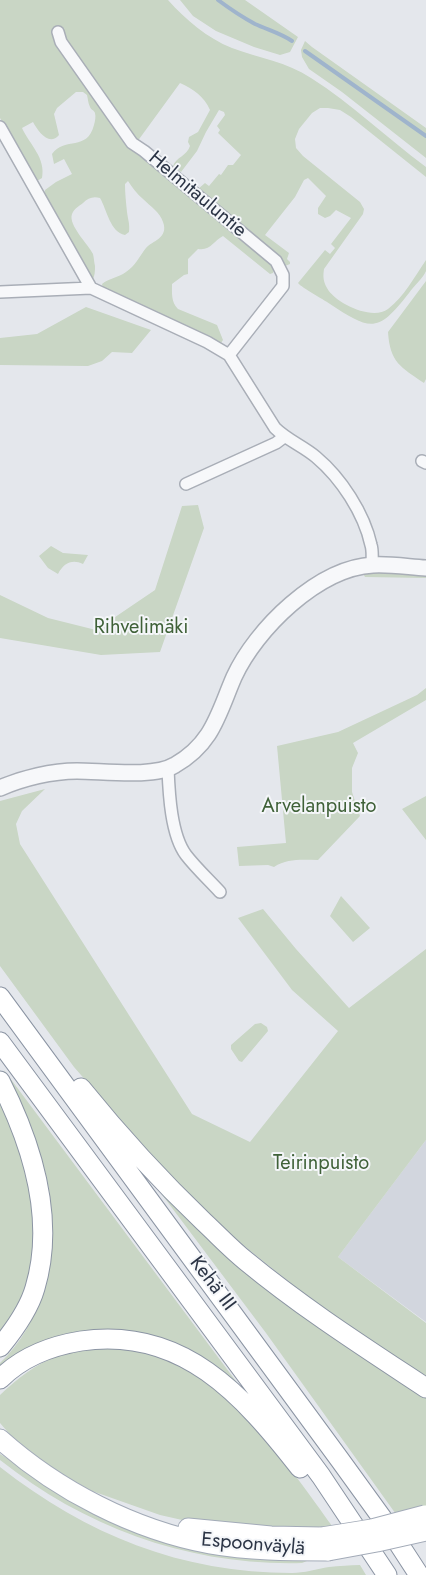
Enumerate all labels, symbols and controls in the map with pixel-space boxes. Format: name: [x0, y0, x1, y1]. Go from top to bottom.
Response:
street label: Helmitauluntie: [143, 147, 251, 243]
park label: Rihvelimäki: [94, 616, 188, 640]
park label: Arvelanpuisto: [261, 795, 377, 819]
park label: Teirinpuisto: [273, 1152, 369, 1176]
street label: Kehä III: [184, 1252, 240, 1316]
street label: Espoonväylä: [200, 1529, 306, 1561]

